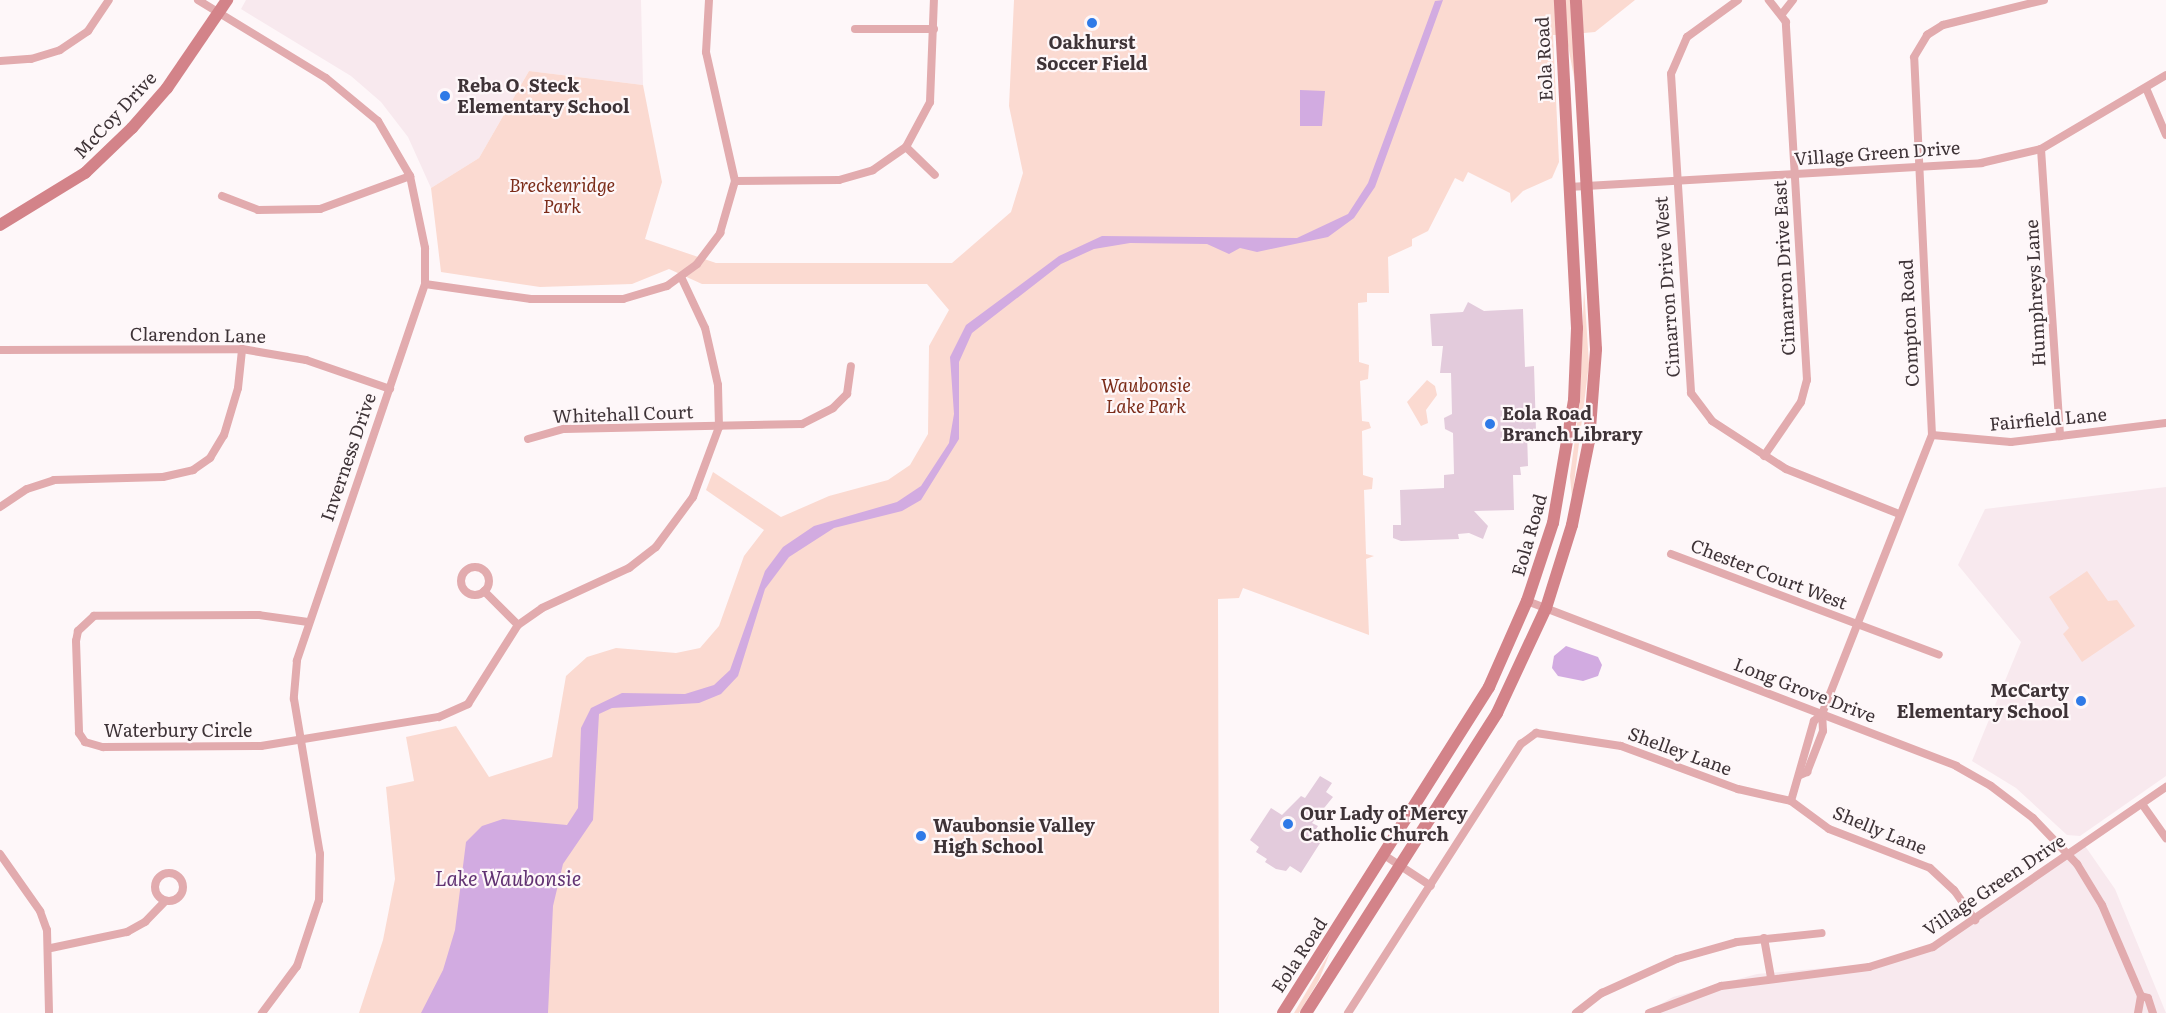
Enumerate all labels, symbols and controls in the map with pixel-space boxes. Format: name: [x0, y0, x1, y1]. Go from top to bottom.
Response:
marker: Oakhurst Soccer Field: [1085, 16, 1099, 30]
street label: Eola Road: [1531, 16, 1557, 102]
place label: Oakhurst Soccer Field: [1036, 32, 1148, 74]
street label: McCoy Drive: [69, 67, 161, 163]
place label: Reba O. Steck Elementary School: [457, 75, 629, 118]
marker: Reba O. Steck Elementary School: [438, 89, 452, 103]
street label: Village Green Drive: [1793, 136, 1961, 170]
park label: Breckenridge Park: [509, 175, 615, 218]
street label: Cimarron Drive East: [1769, 180, 1799, 356]
street label: Cimarron Drive West: [1650, 196, 1684, 378]
street label: Humphreys Lane: [2020, 219, 2050, 367]
street label: Compton Road: [1895, 259, 1923, 387]
street label: Clarendon Lane: [130, 323, 266, 347]
park label: Waubonsie Lake Park: [1101, 375, 1191, 418]
street label: Inverness Drive: [316, 390, 380, 524]
street label: Whitehall Court: [552, 401, 694, 427]
place label: Eola Road Branch Library: [1502, 403, 1643, 446]
street label: Fairfield Lane: [1988, 403, 2108, 435]
marker: Eola Road Branch Library: [1483, 417, 1497, 431]
street label: Eola Road: [1507, 491, 1551, 579]
street label: Chester Court West: [1688, 534, 1850, 614]
street label: Long Grove Drive: [1731, 653, 1879, 727]
place label: McCarty Elementary School: [1897, 680, 2069, 722]
marker: McCarty Elementary School: [2074, 694, 2088, 708]
street label: Waterbury Circle: [104, 719, 252, 741]
street label: Shelley Lane: [1625, 722, 1735, 780]
street label: Shelly Lane: [1830, 801, 1930, 859]
place label: Our Lady of Mercy Catholic Church: [1300, 803, 1468, 846]
place label: Waubonsie Valley High School: [933, 815, 1095, 858]
marker: Our Lady of Mercy Catholic Church: [1281, 817, 1295, 831]
marker: Waubonsie Valley High School: [914, 829, 928, 843]
street label: Village Green Drive: [1919, 829, 2069, 941]
water label: Lake Waubonsie: [435, 865, 581, 889]
street label: Eola Road: [1267, 914, 1331, 996]

